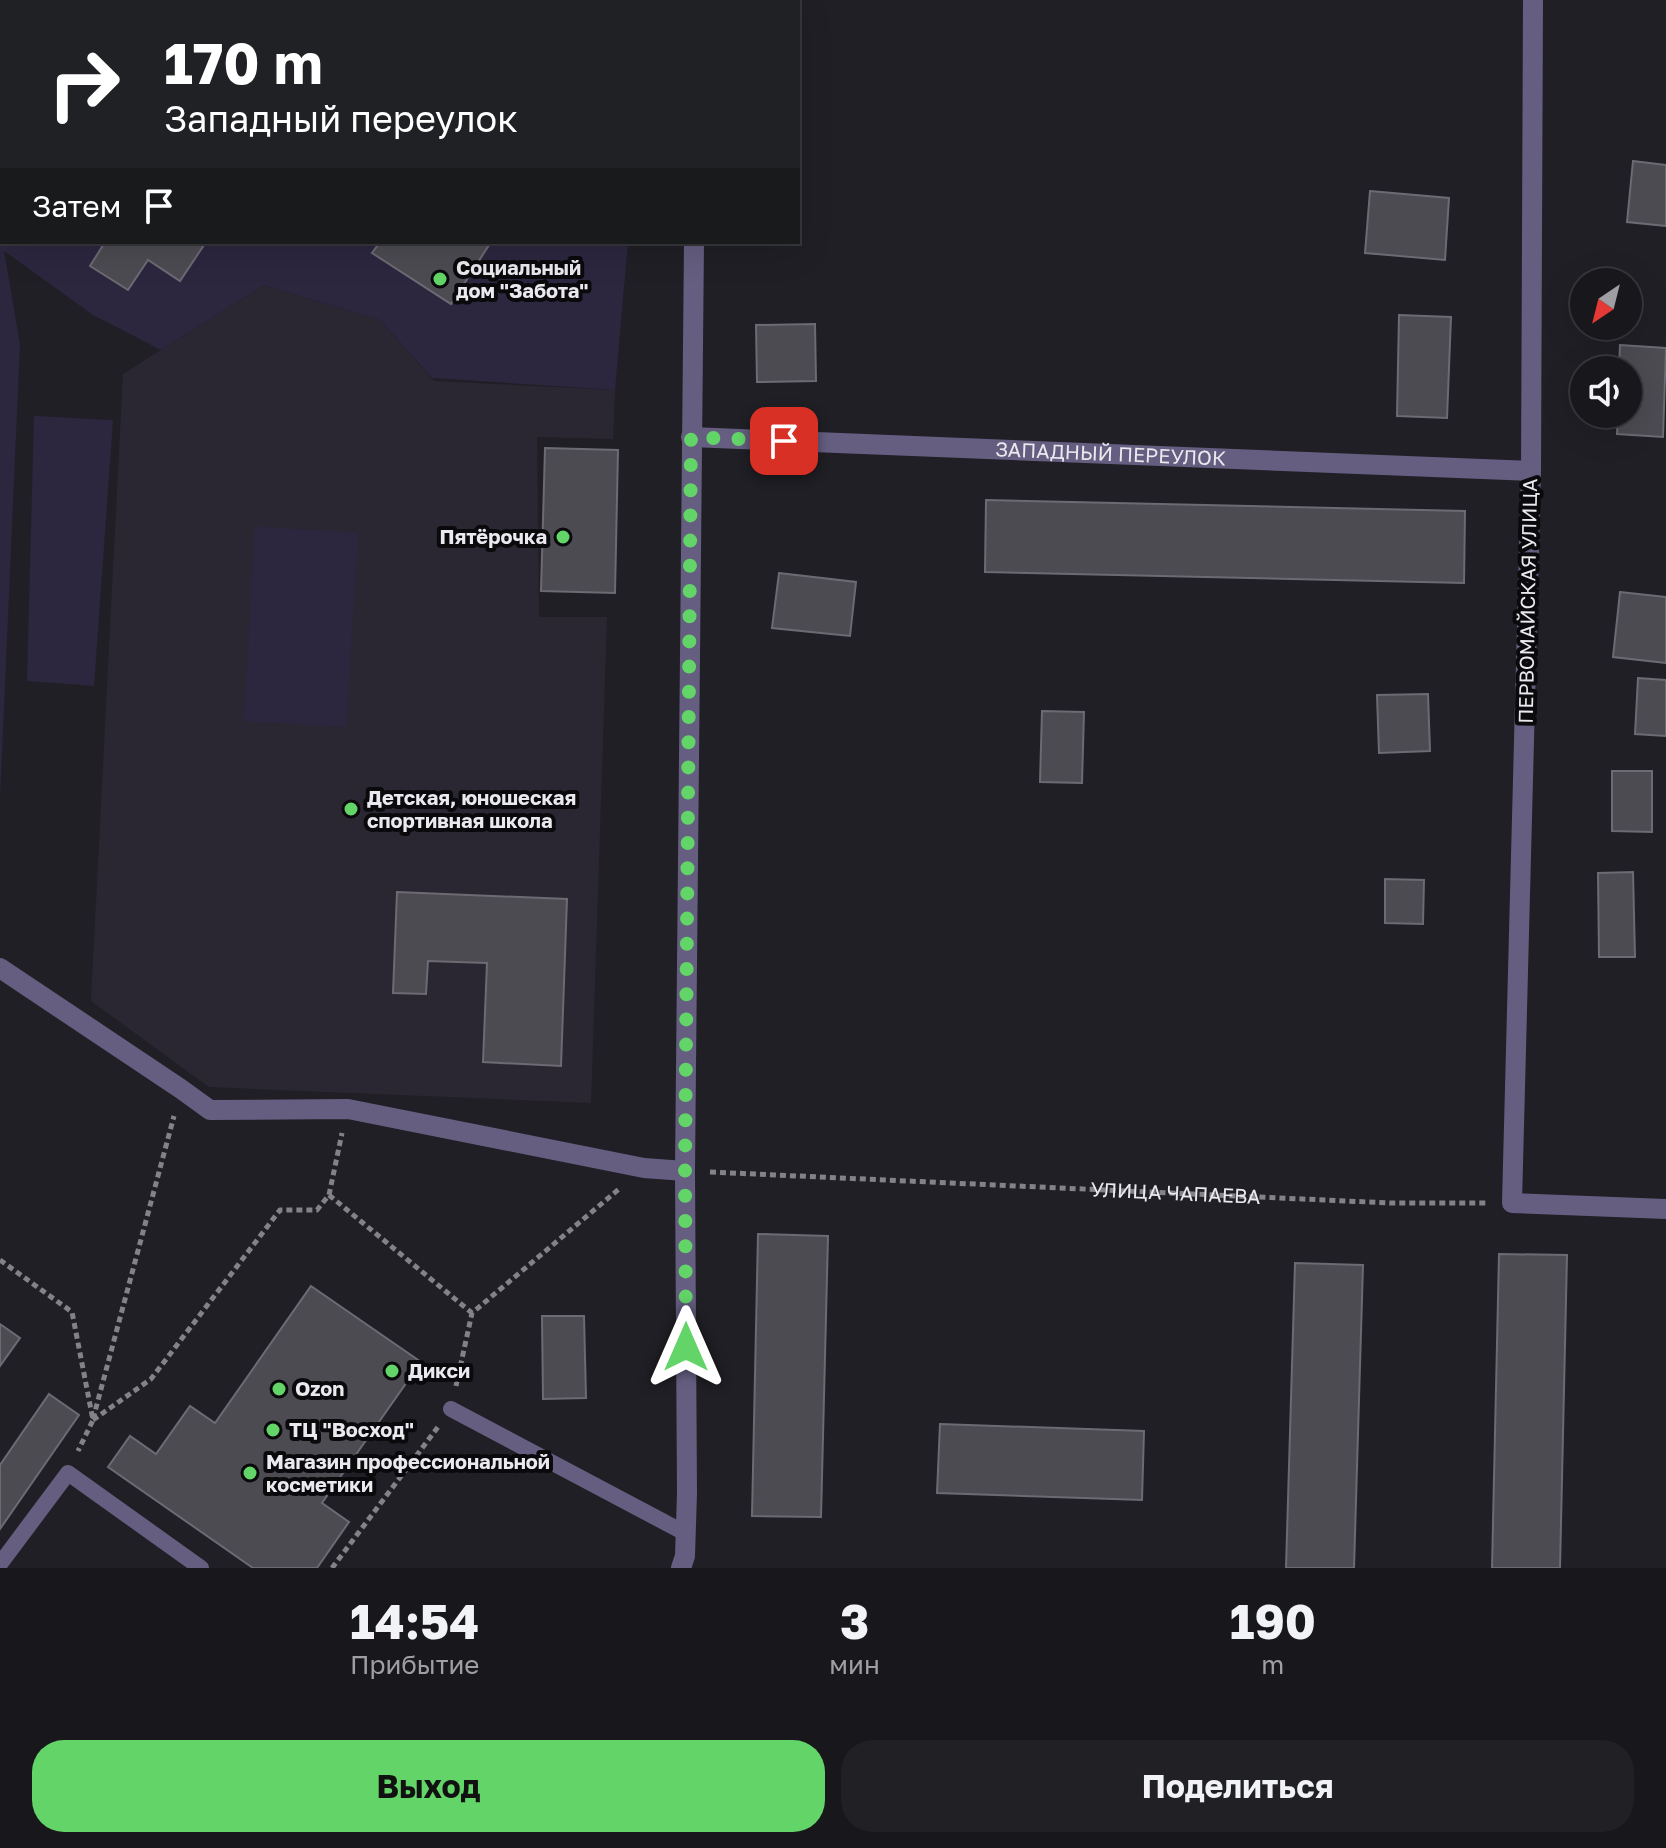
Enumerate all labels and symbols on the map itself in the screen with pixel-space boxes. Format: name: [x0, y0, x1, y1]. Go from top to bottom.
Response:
place label: Социальный дом "Забота": [456, 255, 588, 302]
north arrow: [1570, 268, 1642, 340]
marker: Социальный дом "Забота": [431, 270, 449, 288]
pin: [750, 407, 818, 475]
street label: ЗАПАДНЫЙ ПЕРЕУЛОК: [995, 436, 1226, 470]
street label: ПЕРВОМАЙСКАЯ УЛИЦА: [1513, 478, 1541, 724]
place label: Пятёрочка: [439, 524, 547, 548]
marker: Пятёрочка: [554, 528, 572, 546]
place label: Детская, юношеская спортивная школа: [367, 785, 576, 832]
marker: Детская, юношеская спортивная школа: [342, 800, 360, 818]
street label: УЛИЦА ЧАПАЕВА: [1090, 1176, 1261, 1208]
position arrow: [644, 1305, 728, 1389]
place label: Дикси: [408, 1358, 470, 1382]
marker: Дикси: [383, 1362, 401, 1380]
place label: Ozon: [295, 1376, 344, 1400]
marker: Ozon: [270, 1380, 288, 1398]
place label: ТЦ "Восход": [289, 1417, 414, 1441]
marker: ТЦ "Восход": [264, 1421, 282, 1439]
place label: Магазин профессиональной косметики: [266, 1449, 550, 1496]
marker: Магазин профессиональной косметики: [241, 1464, 259, 1482]

